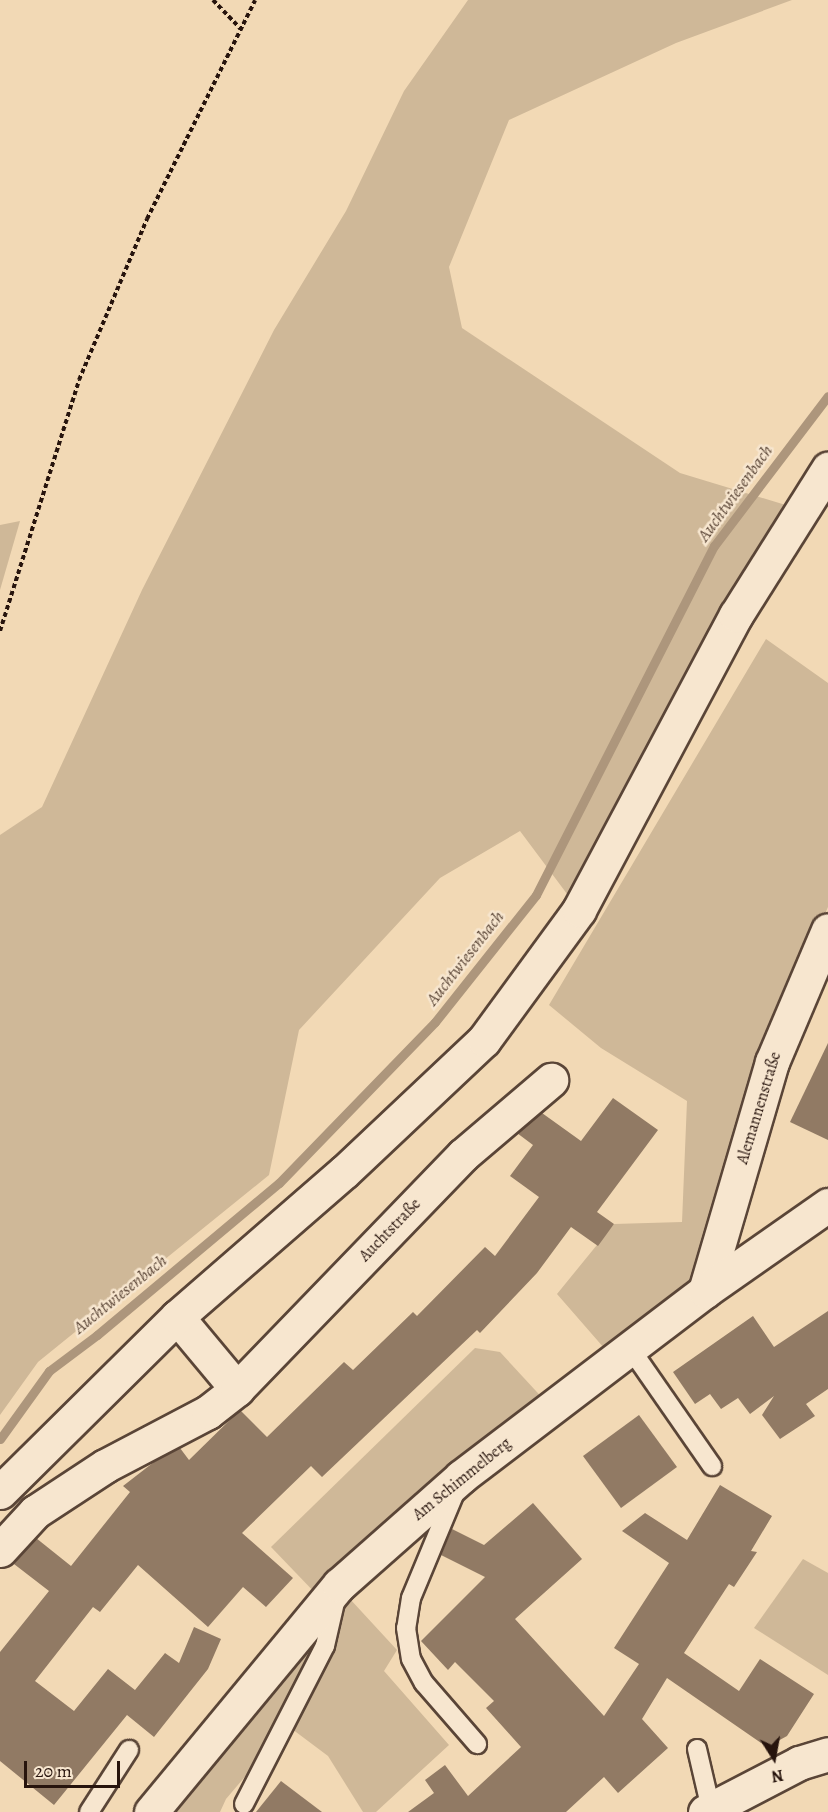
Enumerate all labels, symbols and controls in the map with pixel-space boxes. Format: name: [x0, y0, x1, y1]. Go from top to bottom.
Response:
water label: Auchtwiesenbach: [693, 440, 777, 546]
water label: Auchtwiesenbach: [421, 906, 509, 1010]
street label: Alemannenstraße: [733, 1050, 785, 1166]
street label: Auchtstraße: [355, 1195, 425, 1265]
water label: Auchtwiesenbach: [69, 1250, 171, 1338]
street label: Am Schimmelberg: [409, 1434, 515, 1524]
north arrow: [744, 1728, 804, 1788]
scale bar: [27, 1749, 123, 1787]
text: 20 m: [35, 1759, 72, 1783]
text: N: [770, 1764, 785, 1788]

